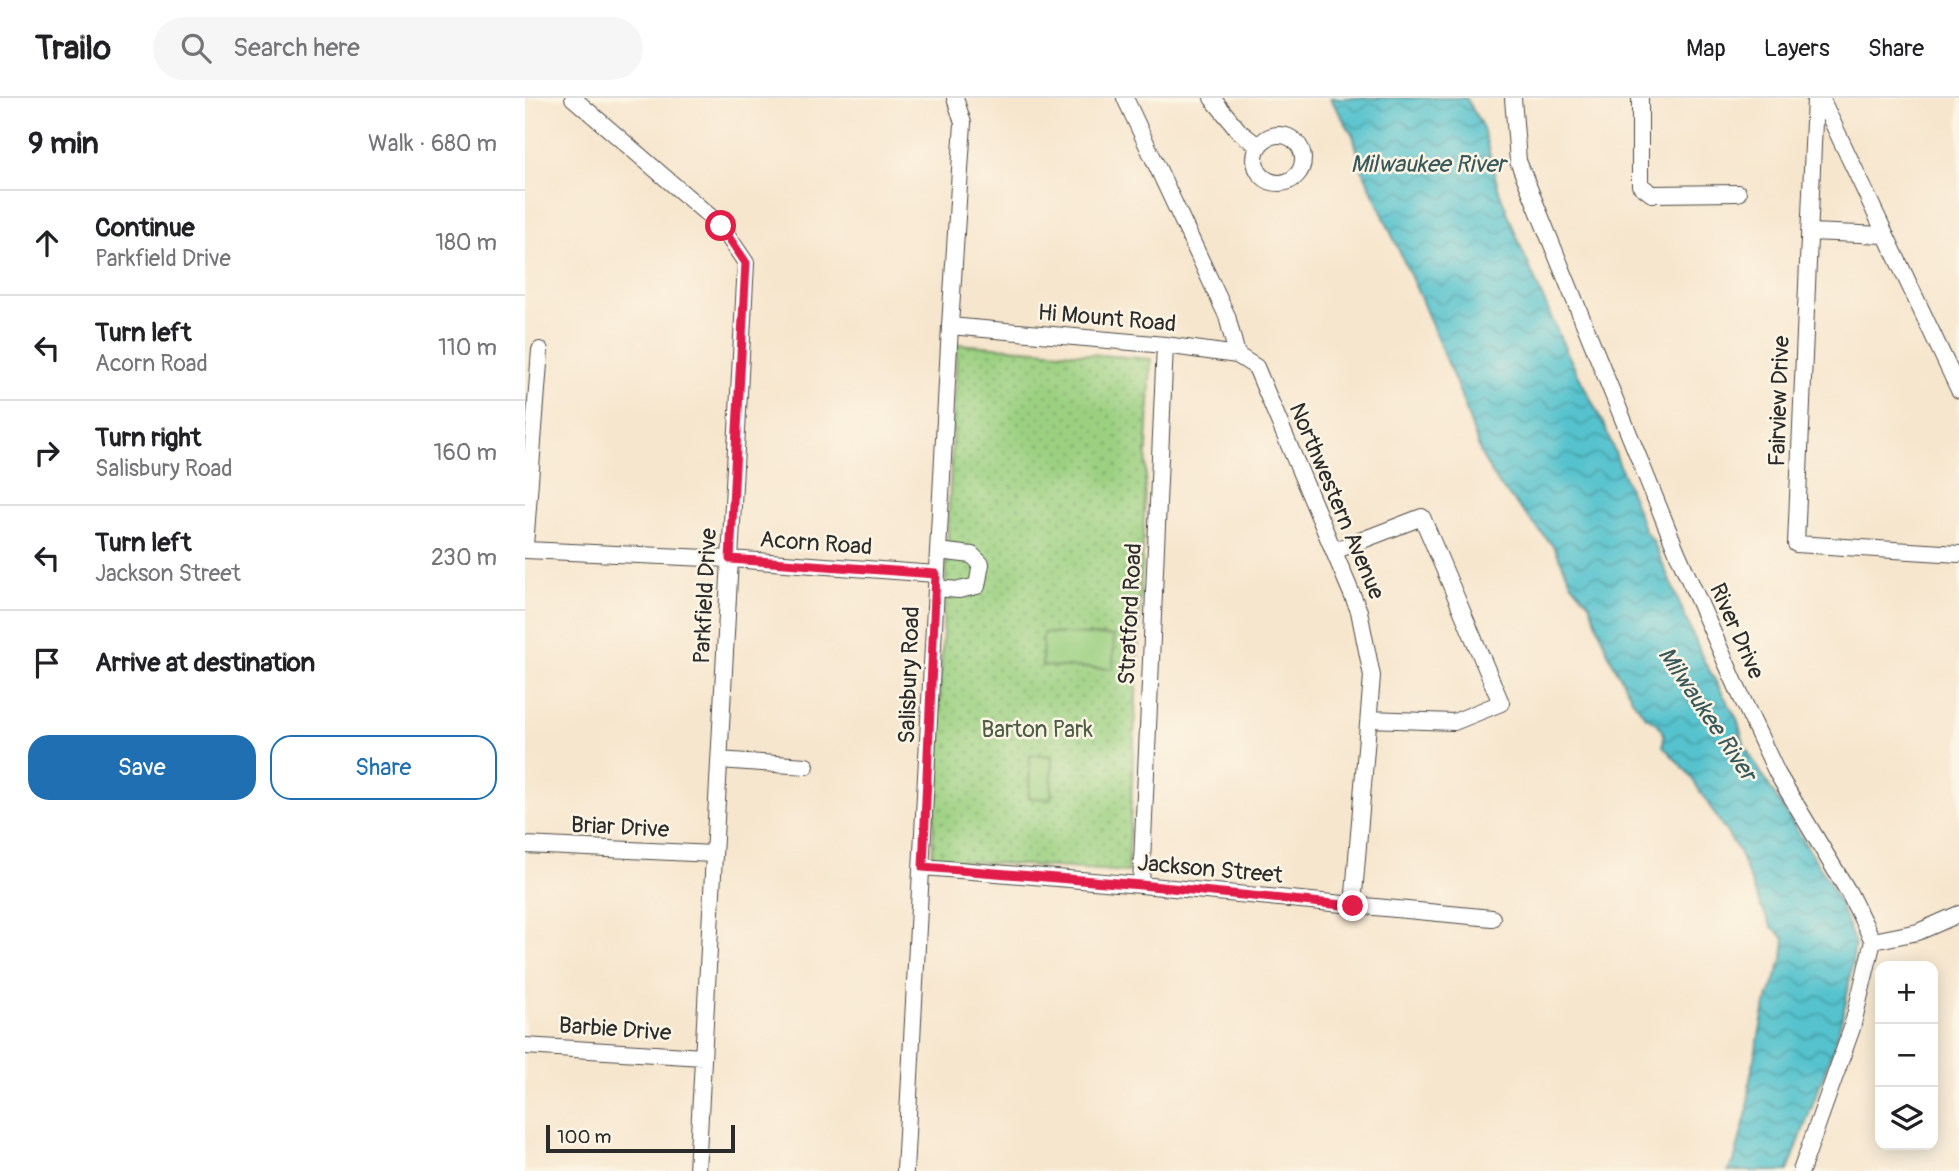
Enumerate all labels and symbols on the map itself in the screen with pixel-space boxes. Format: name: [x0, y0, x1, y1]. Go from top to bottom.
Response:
water label: Milwaukee River: [1350, 150, 1509, 179]
route start: [705, 210, 736, 241]
street label: Hi Mount Road: [1037, 298, 1177, 338]
street label: Fairview Drive: [1762, 334, 1796, 467]
street label: Northwestern Avenue: [1282, 398, 1392, 604]
street label: Acorn Road: [759, 525, 873, 561]
street label: Parkfield Drive: [687, 527, 723, 665]
street label: Stratford Road: [1112, 542, 1148, 686]
street label: River Drive: [1703, 578, 1771, 684]
street label: Salisbury Road: [892, 606, 926, 744]
water label: Milwaukee River: [1652, 642, 1764, 789]
park label: Barton Park: [981, 715, 1093, 744]
street label: Briar Drive: [570, 810, 671, 844]
street label: Jackson Street: [1136, 848, 1285, 890]
route end: [1337, 890, 1368, 921]
street label: Barbie Drive: [558, 1011, 673, 1047]
scale bar: [546, 1122, 735, 1154]

